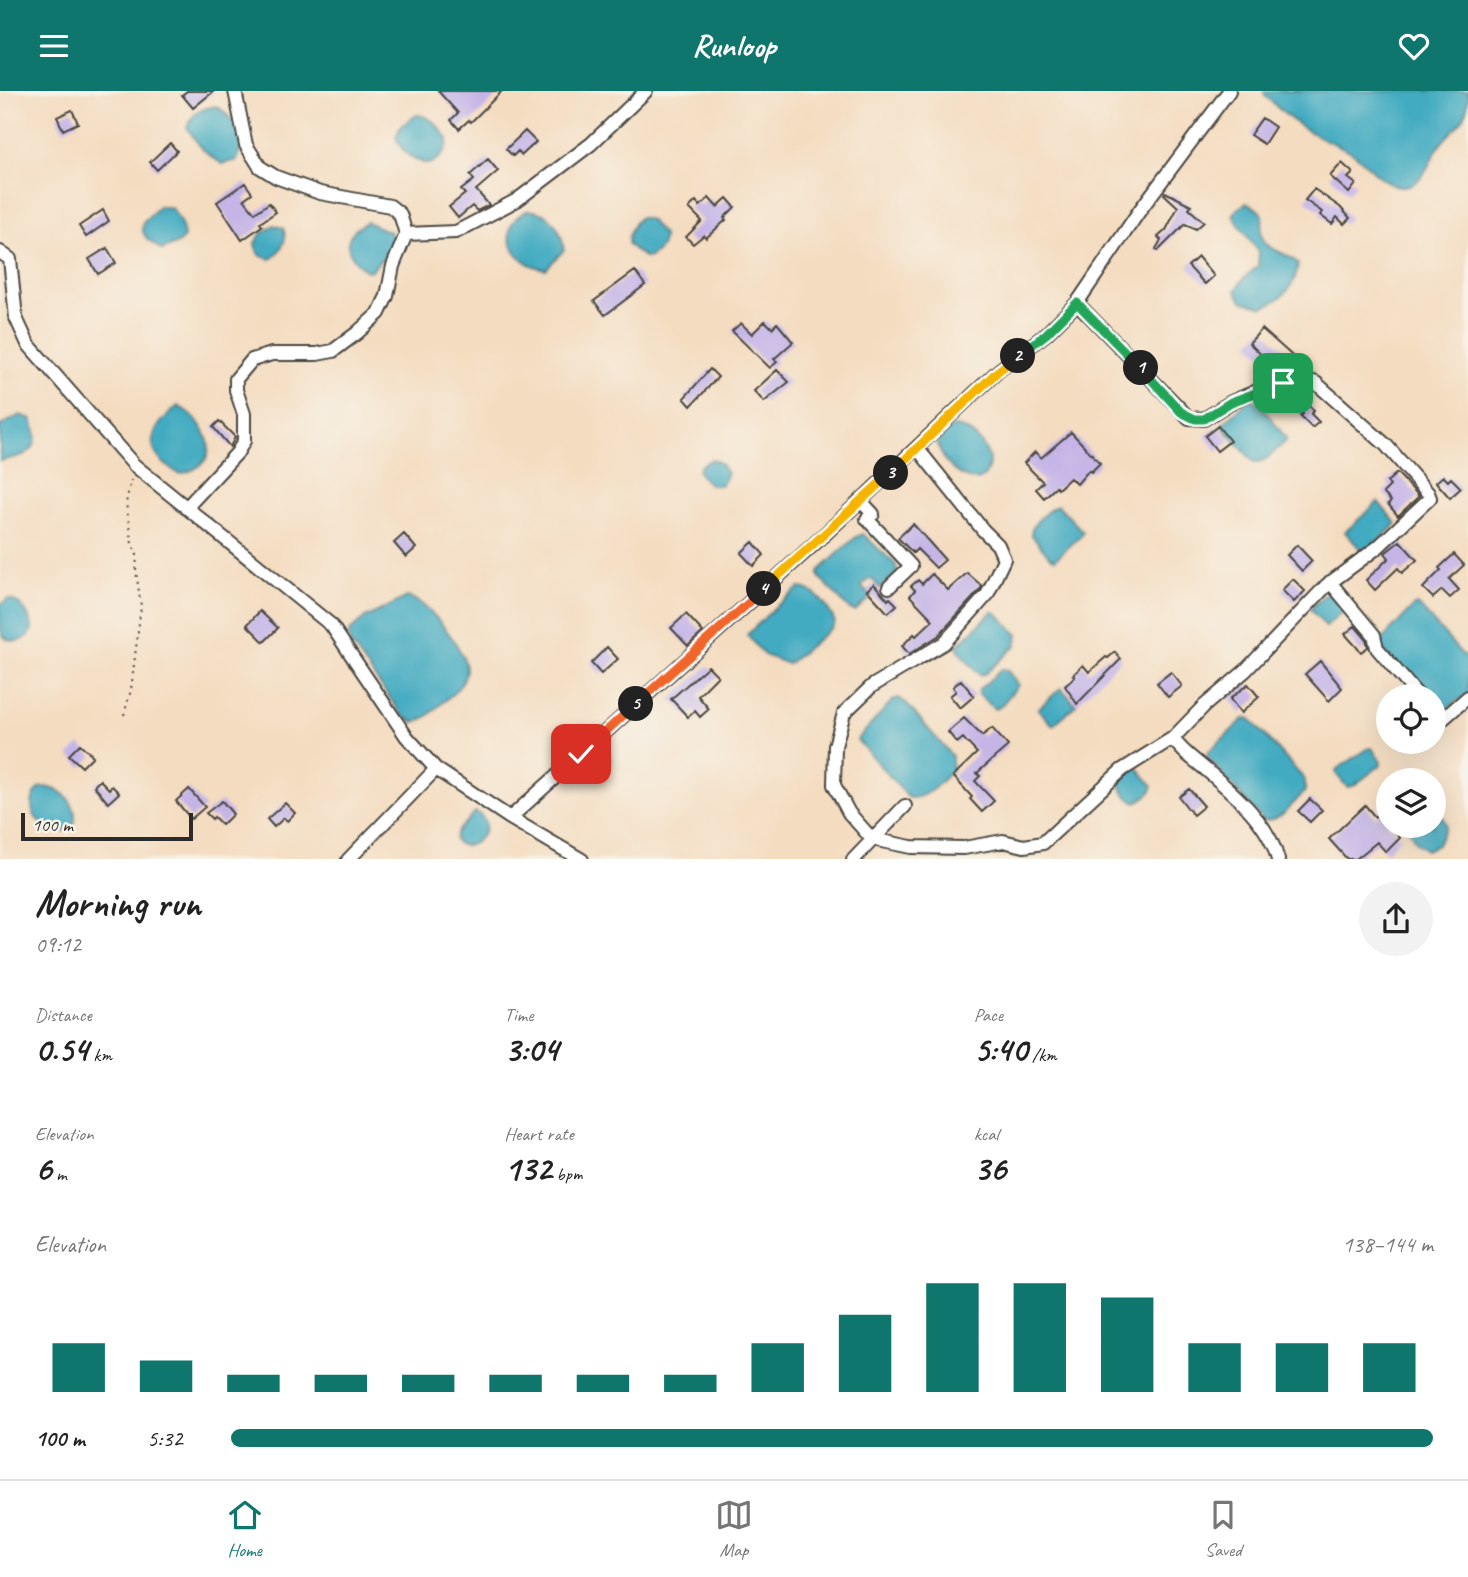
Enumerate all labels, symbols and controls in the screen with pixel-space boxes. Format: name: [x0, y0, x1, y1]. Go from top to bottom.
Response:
text: Runloop: [692, 25, 776, 66]
icon: menu: [35, 27, 73, 65]
icon: heart: [1395, 27, 1433, 65]
pin: 2: [1000, 338, 1036, 373]
text: 2: [1013, 343, 1022, 367]
pin: 1: [1124, 351, 1158, 385]
pin: [1253, 353, 1313, 413]
text: 1: [1136, 355, 1145, 379]
icon: arrive: [1264, 364, 1302, 402]
pin: 3: [874, 455, 908, 491]
text: 3: [886, 460, 895, 484]
pin: 4: [746, 571, 782, 607]
text: 4: [759, 576, 768, 600]
map controls: [1376, 684, 1446, 838]
button: locate: [1376, 684, 1446, 754]
pin: 5: [618, 687, 654, 721]
text: 5: [631, 691, 640, 715]
pin: [551, 724, 611, 784]
icon: check: [562, 735, 600, 773]
button: layers: [1376, 768, 1446, 838]
scale bar: [21, 811, 192, 842]
text: 100 m: [32, 813, 73, 837]
text: Morning run: [35, 880, 201, 927]
button: share: [1359, 882, 1433, 956]
text: 09:12: [35, 930, 81, 959]
text: Distance: [35, 1003, 92, 1027]
text: Time: [504, 1003, 533, 1027]
text: Pace: [974, 1003, 1003, 1027]
text: 0.54: [35, 1027, 89, 1072]
text: 3:04: [504, 1027, 559, 1072]
text: 5:40: [974, 1027, 1027, 1072]
text: km: [89, 1043, 112, 1067]
text: /km: [1027, 1043, 1057, 1067]
text: Elevation: [35, 1122, 93, 1146]
text: Heart rate: [504, 1122, 574, 1146]
text: kcal: [974, 1122, 999, 1146]
text: 6: [35, 1146, 52, 1191]
text: 132: [504, 1146, 552, 1191]
text: 36: [974, 1146, 1006, 1191]
text: m: [52, 1162, 67, 1186]
text: bpm: [552, 1162, 582, 1186]
text: Elevation: [35, 1230, 106, 1259]
text: 138–144 m: [1342, 1230, 1433, 1259]
text: 100 m: [35, 1424, 85, 1453]
text: 5:32: [147, 1424, 183, 1453]
tab: Home: [226, 1496, 264, 1562]
tab: Map: [715, 1496, 753, 1562]
tab: Saved: [1204, 1496, 1242, 1562]

